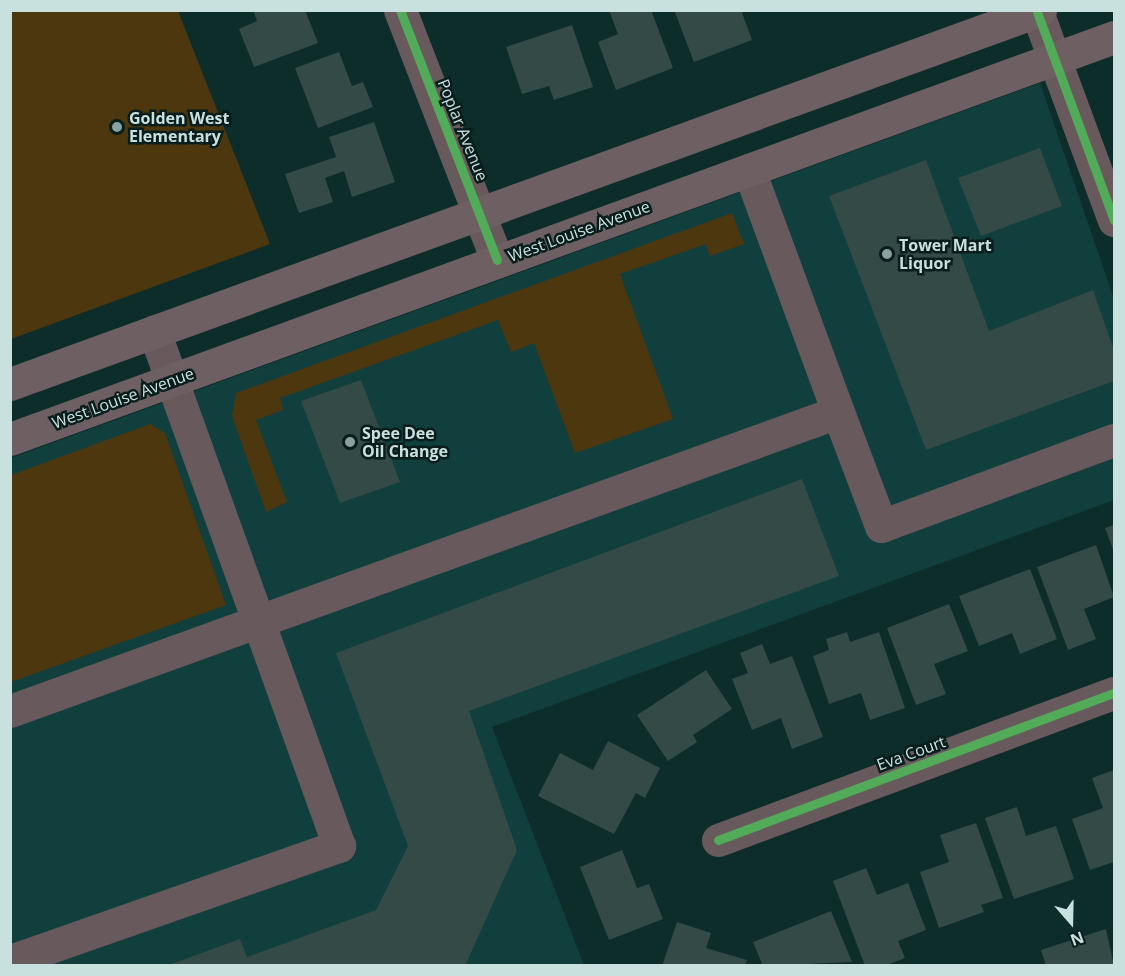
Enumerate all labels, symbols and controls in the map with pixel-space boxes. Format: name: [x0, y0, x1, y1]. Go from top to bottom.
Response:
street label: Poplar Avenue: [434, 76, 492, 184]
place label: Golden West Elementary: [129, 108, 229, 146]
marker: Golden West Elementary: [110, 120, 124, 134]
street label: West Louise Avenue: [505, 196, 653, 266]
place label: Tower Mart Liquor: [899, 235, 992, 273]
marker: Tower Mart Liquor: [880, 247, 894, 261]
street label: West Louise Avenue: [49, 363, 197, 433]
place label: Spee Dee Oil Change: [362, 423, 448, 461]
marker: Spee Dee Oil Change: [343, 435, 357, 449]
street label: Eva Court: [874, 732, 948, 774]
north arrow: [1041, 892, 1101, 952]
text: N: [1067, 926, 1087, 951]

